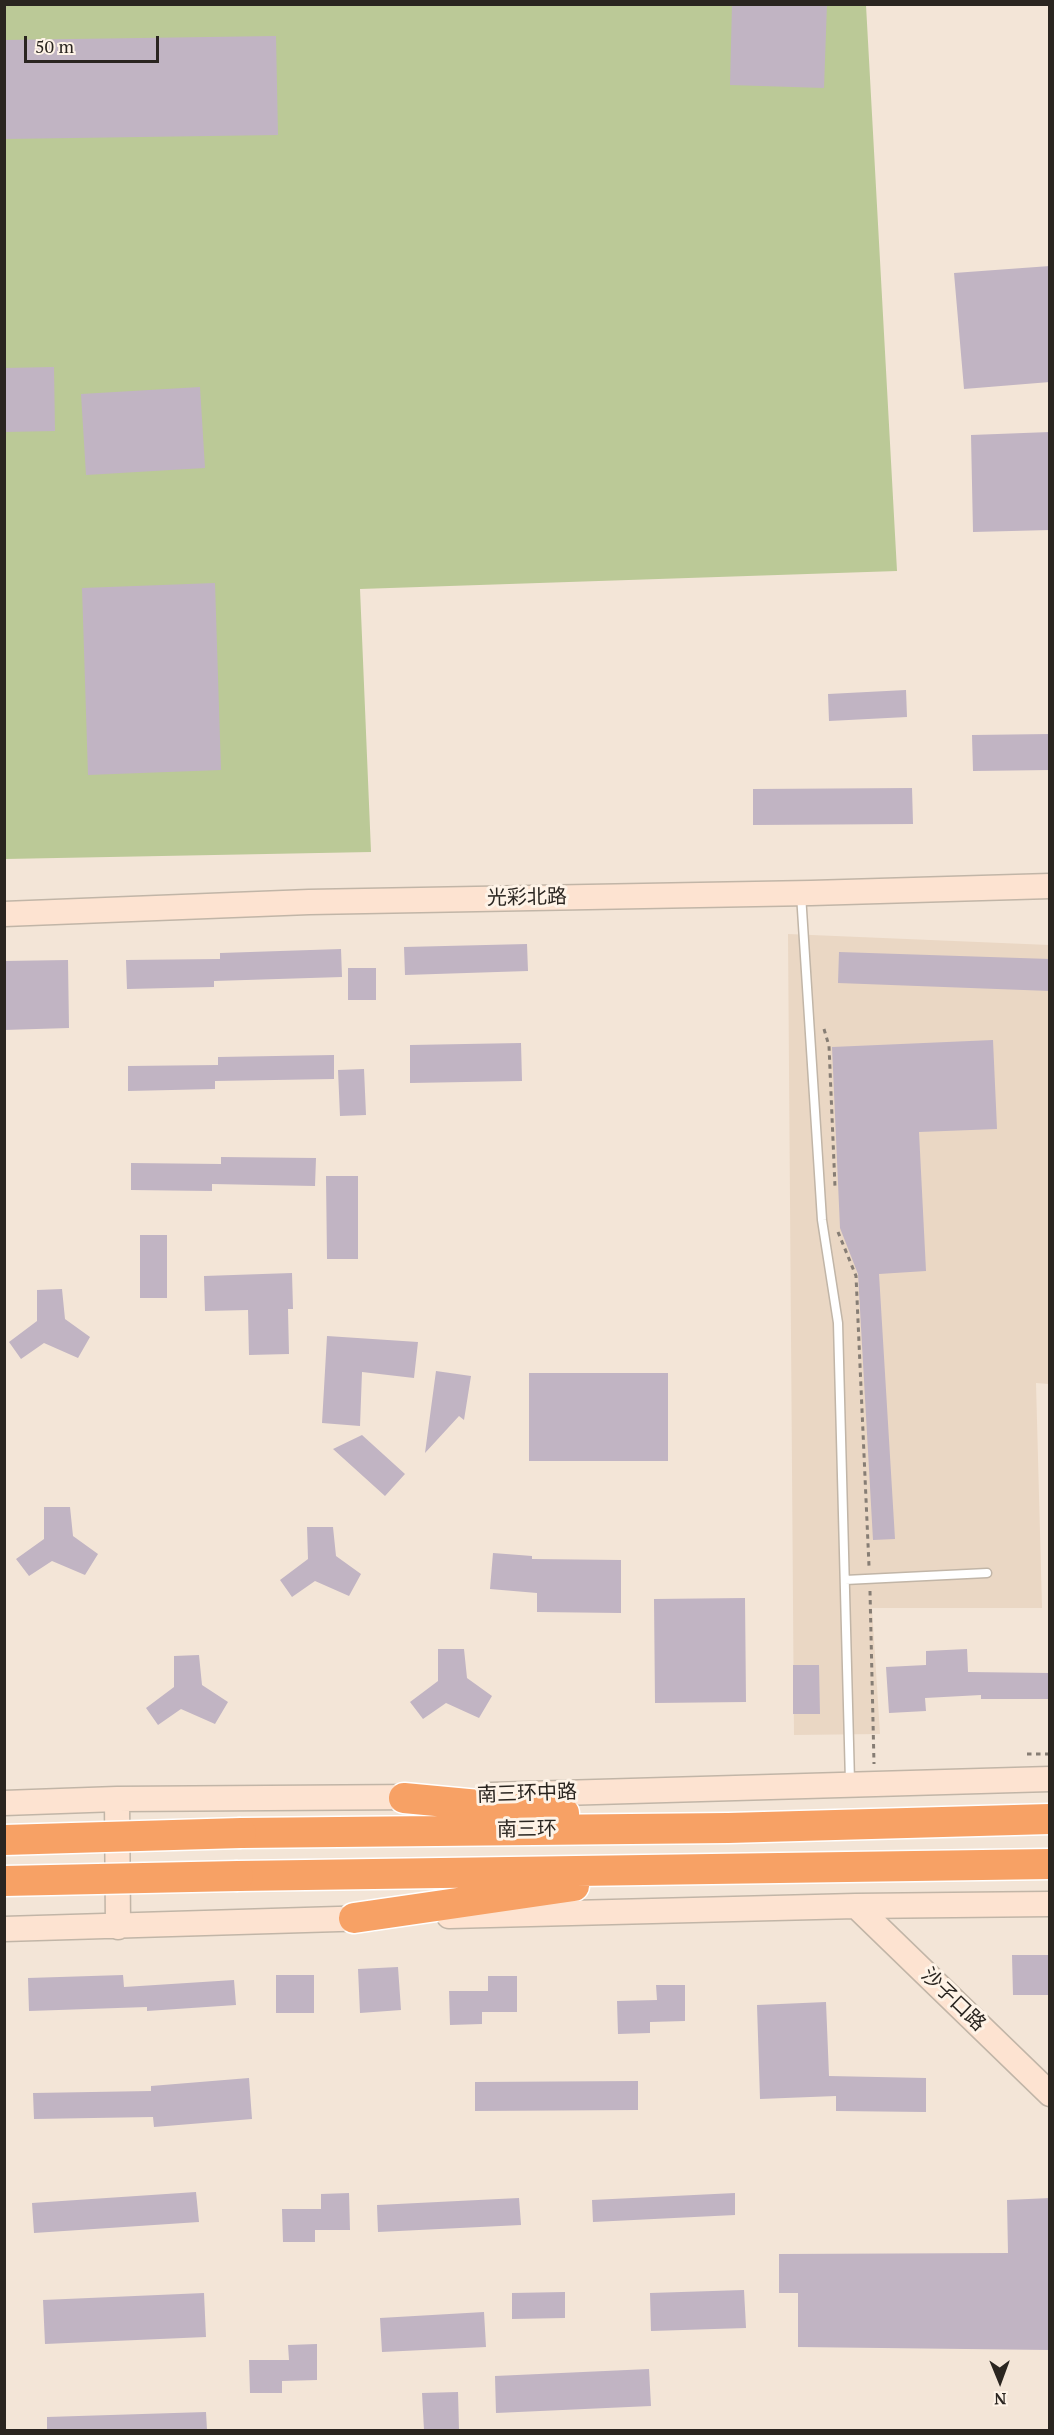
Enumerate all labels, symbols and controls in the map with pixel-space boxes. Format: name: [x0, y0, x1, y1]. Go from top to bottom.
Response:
scale bar: [27, 24, 162, 62]
text: 50 m: [35, 34, 74, 58]
street label: 光彩北路: [487, 885, 567, 911]
street label: 南三环中路: [477, 1780, 577, 1808]
street label: 南三环: [497, 1817, 557, 1843]
street label: 沙子口路: [916, 1964, 990, 2036]
north arrow: [970, 2351, 1030, 2411]
text: N: [994, 2388, 1007, 2410]

